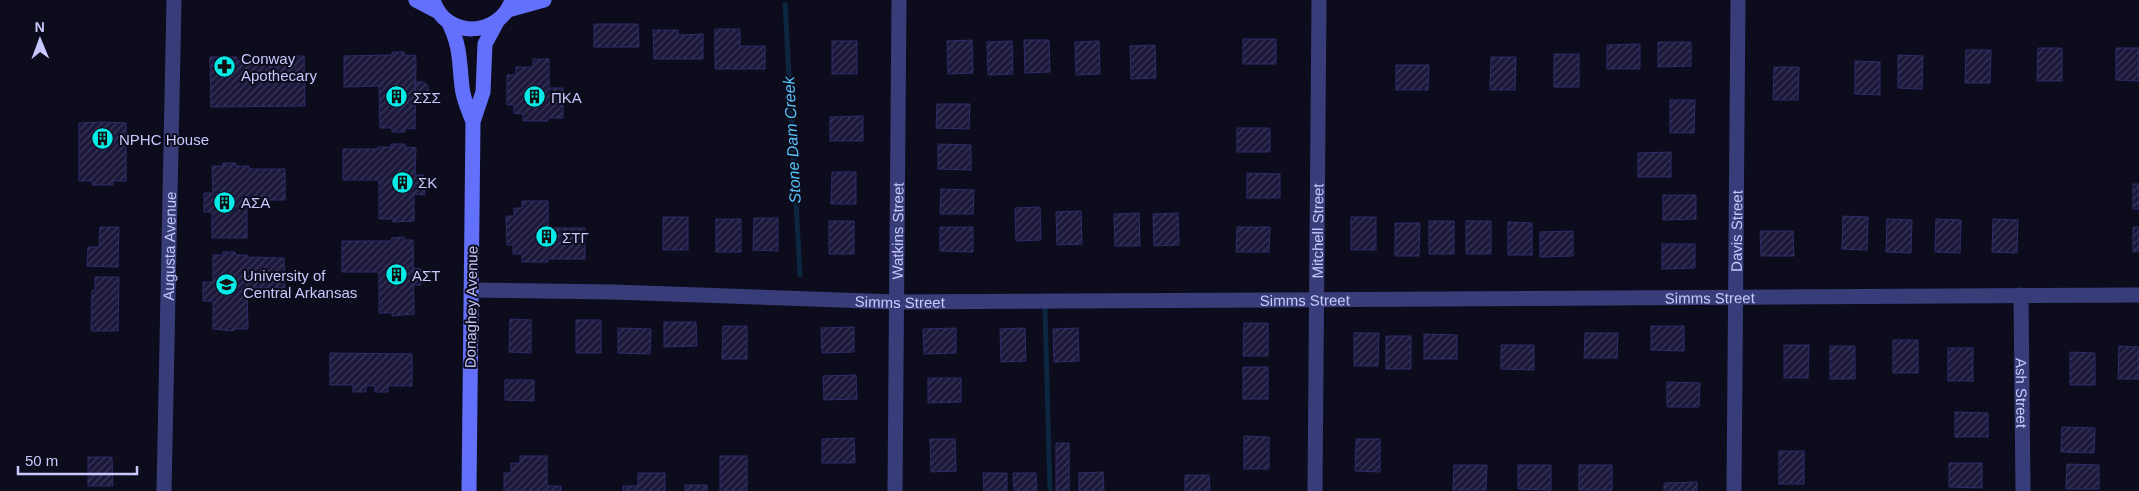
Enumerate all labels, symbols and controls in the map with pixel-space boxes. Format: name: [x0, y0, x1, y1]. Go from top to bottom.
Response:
north arrow: [15, 15, 65, 65]
text: N: [35, 19, 45, 35]
place label: Conway Apothecary: [241, 50, 317, 84]
pharmacy icon: Conway Apothecary: [213, 55, 237, 79]
water label: Stone Dam Creek: [780, 75, 804, 204]
building icon: ΣΣΣ: [385, 85, 409, 109]
building icon: ΠΚΑ: [523, 85, 547, 109]
place label: ΣΣΣ: [413, 89, 441, 106]
place label: ΠΚΑ: [551, 89, 582, 106]
building icon: NPHC House: [91, 127, 115, 151]
place label: NPHC House: [119, 131, 209, 148]
building icon: ΣΚ: [390, 170, 414, 194]
place label: ΣΚ: [418, 174, 437, 191]
street label: Watkins Street: [888, 182, 906, 280]
street label: Mitchell Street: [1308, 183, 1326, 279]
street label: Davis Street: [1727, 189, 1745, 272]
building icon: ΑΣΑ: [213, 190, 237, 214]
street label: Augusta Avenue: [159, 191, 179, 301]
place label: ΑΣΑ: [241, 194, 270, 211]
building icon: ΣΤΓ: [534, 225, 558, 249]
place label: ΣΤΓ: [562, 229, 589, 246]
street label: Donaghey Avenue: [461, 246, 481, 368]
building icon: ΑΣΤ: [384, 263, 408, 287]
place label: University of Central Arkansas: [243, 267, 357, 301]
place label: ΑΣΤ: [412, 267, 440, 284]
school or university icon: University of Central Arkansas: [215, 272, 239, 296]
street label: Simms Street: [1665, 289, 1756, 306]
street label: Simms Street: [1260, 291, 1351, 308]
street label: Simms Street: [854, 292, 946, 311]
street label: Ash Street: [2013, 358, 2031, 429]
scale bar: [18, 444, 136, 476]
text: 50 m: [25, 452, 58, 469]

